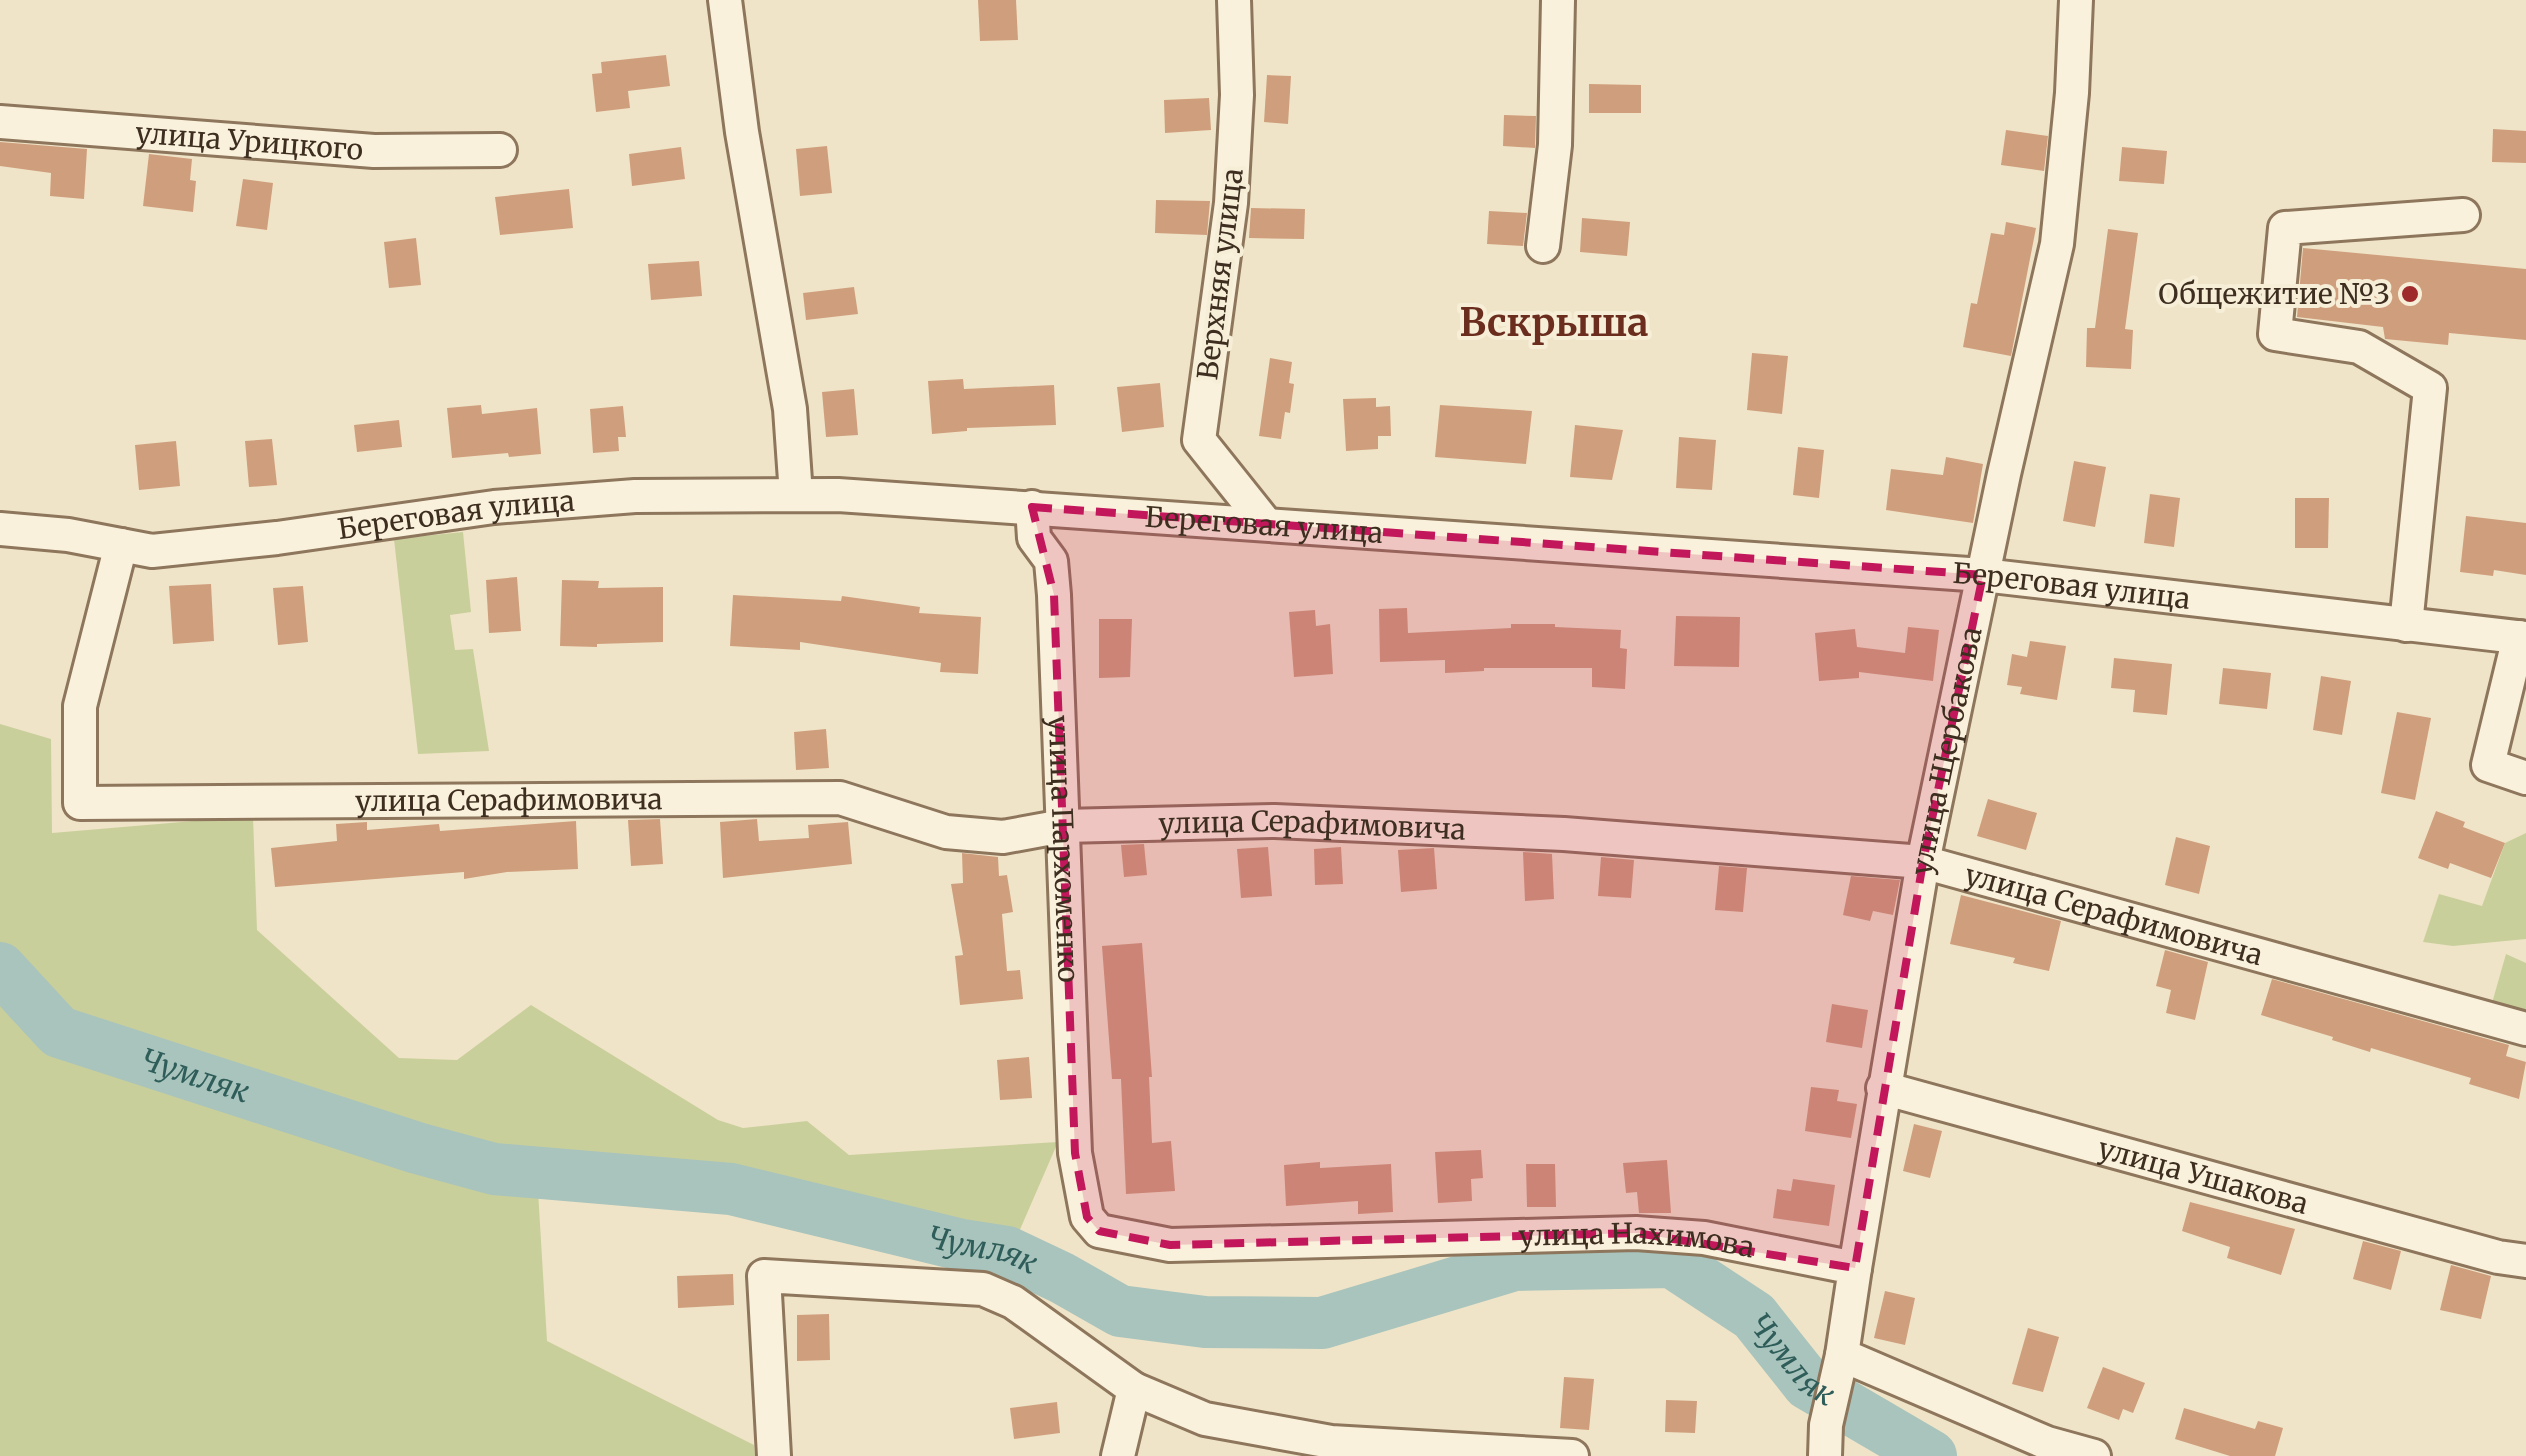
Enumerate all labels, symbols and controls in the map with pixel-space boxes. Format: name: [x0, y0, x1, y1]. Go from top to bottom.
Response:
street label: улица Урицкого: [134, 115, 364, 168]
street label: Верхняя улица: [1189, 166, 1251, 382]
place label: Общежитие №3: [2158, 276, 2390, 312]
marker: Общежитие №3: [2399, 283, 2421, 305]
district label: Вскрыша: [1459, 299, 1649, 346]
street label: Береговая улица: [335, 483, 576, 547]
street label: Береговая улица: [1144, 498, 1384, 551]
street label: Береговая улица: [1952, 555, 2192, 617]
street label: улица Щербакова: [1903, 624, 1990, 878]
street label: улица Пархоменко: [1041, 715, 1087, 983]
street label: улица Серафимовича: [355, 781, 663, 819]
street label: улица Серафимовича: [1158, 803, 1467, 848]
street label: улица Серафимовича: [1961, 856, 2267, 973]
water label: Чумляк: [136, 1040, 255, 1111]
street label: улица Ушакова: [2094, 1130, 2312, 1222]
street label: улица Нахимова: [1518, 1215, 1757, 1266]
water label: Чумляк: [924, 1217, 1045, 1282]
water label: Чумляк: [1742, 1306, 1842, 1414]

